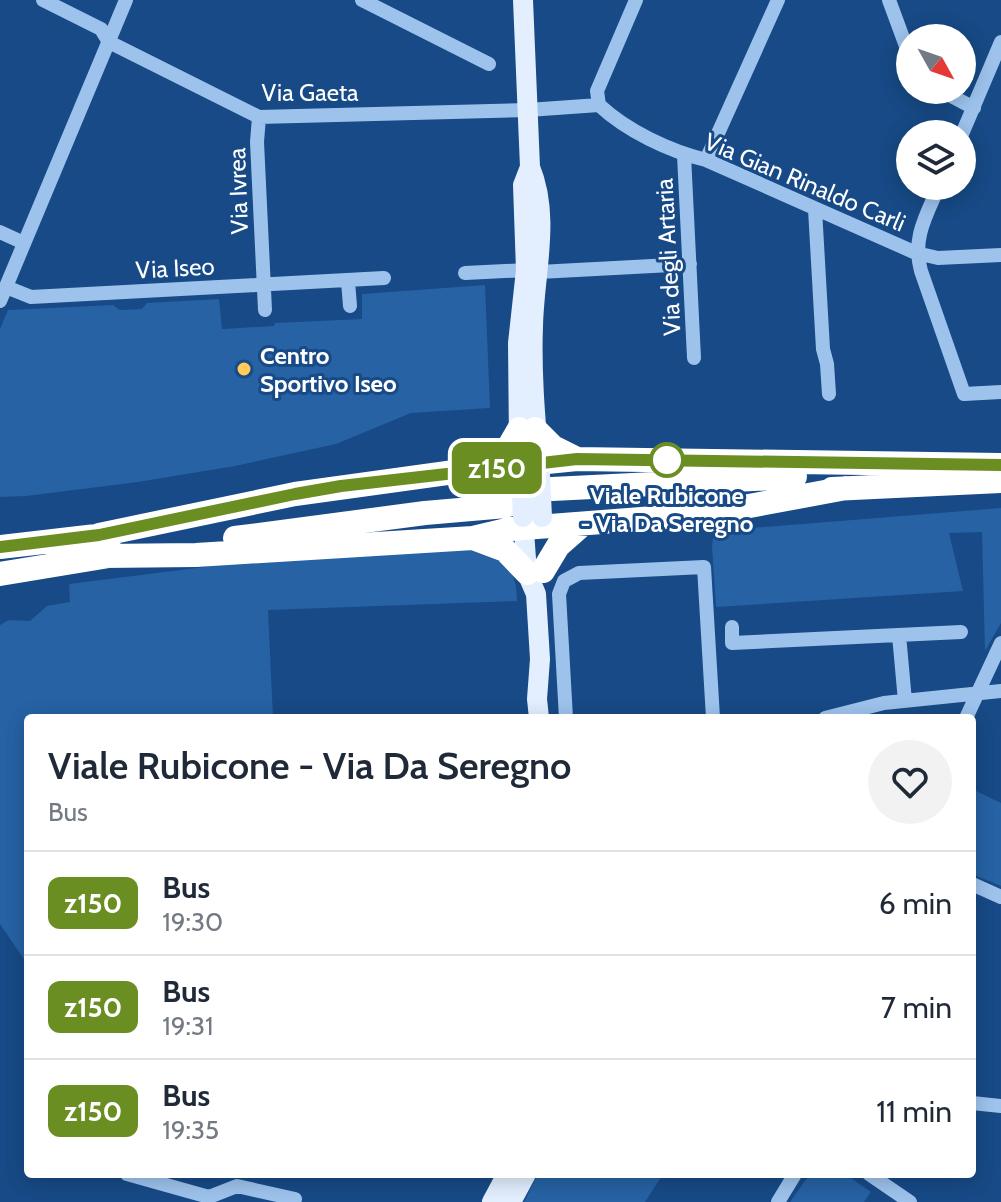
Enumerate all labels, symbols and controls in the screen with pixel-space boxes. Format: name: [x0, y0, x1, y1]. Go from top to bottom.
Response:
north arrow: [896, 24, 976, 104]
map controls: [896, 24, 976, 200]
street label: Via Gaeta: [261, 78, 359, 107]
button: layers: [896, 120, 976, 200]
street label: Via Gian Rinaldo Carli: [700, 127, 910, 237]
street label: Via Ivrea: [222, 147, 254, 235]
street label: Via degli Artaria: [649, 177, 687, 336]
street label: Via Iseo: [135, 251, 215, 285]
place label: Centro Sportivo Iseo: [260, 341, 397, 398]
marker: Centro Sportivo Iseo: [235, 360, 253, 378]
line badge: z150: [441, 442, 553, 494]
marker: Viale Rubicone - Via Da Seregno: [650, 443, 684, 477]
text: z150: [468, 451, 526, 485]
place label: Viale Rubicone - Via Da Seregno: [581, 481, 754, 538]
button: heart: [868, 740, 952, 824]
text: Viale Rubicone - Via Da Seregno: [48, 742, 571, 789]
text: Bus: [48, 796, 88, 828]
text: Bus: [162, 869, 210, 906]
text: 6 min: [879, 885, 952, 922]
text: z150: [64, 886, 122, 920]
text: 19:30: [162, 906, 223, 938]
text: Bus: [162, 973, 210, 1010]
text: 7 min: [881, 989, 952, 1026]
text: z150: [64, 990, 122, 1024]
text: 19:31: [162, 1010, 214, 1042]
text: Bus: [162, 1077, 210, 1114]
text: 11 min: [876, 1093, 952, 1130]
text: z150: [64, 1094, 122, 1128]
text: 19:35: [162, 1114, 219, 1146]

